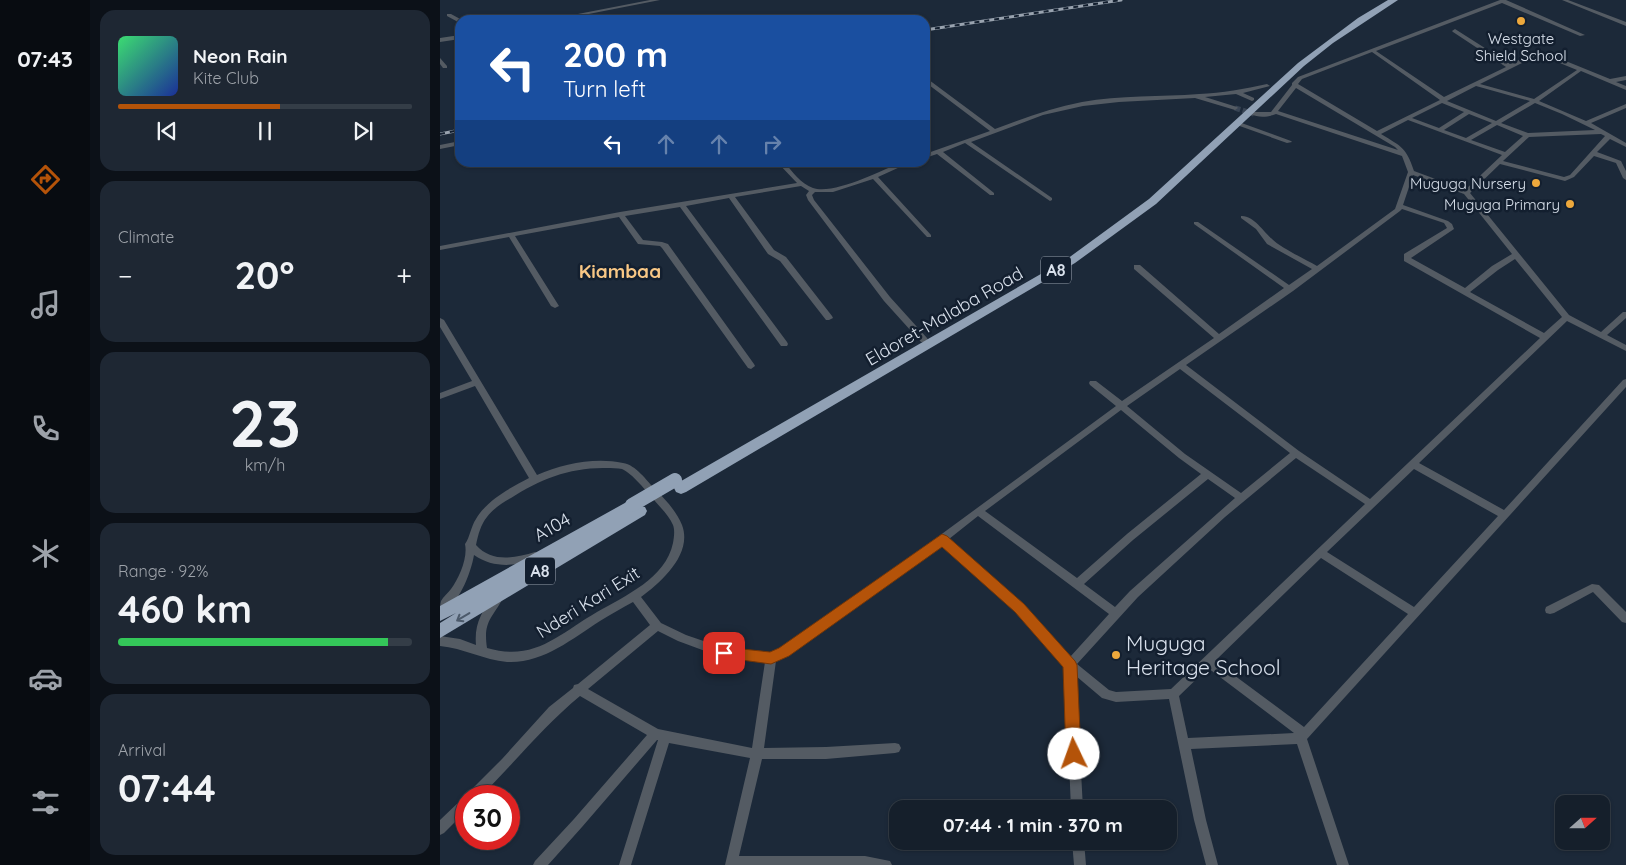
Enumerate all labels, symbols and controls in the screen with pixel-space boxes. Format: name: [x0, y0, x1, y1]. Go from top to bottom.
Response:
marker: Westgate Shield School: [1515, 15, 1527, 27]
place label: Westgate Shield School: [1475, 29, 1567, 65]
text: 200 m: [563, 32, 668, 76]
icon: left: [480, 35, 545, 100]
text: Neon Rain: [193, 44, 288, 68]
text: 07:43: [17, 45, 73, 73]
text: Kite Club: [193, 68, 259, 88]
text: Turn left: [563, 75, 646, 103]
icon: previous: [153, 117, 181, 145]
icon: pause: [251, 117, 279, 145]
icon: next: [349, 117, 377, 145]
icon: left: [599, 130, 627, 158]
icon: ahead: [652, 130, 680, 158]
icon: ahead: [705, 130, 733, 158]
icon: right: [758, 130, 786, 158]
icon: directions: [28, 162, 63, 197]
place label: Muguga Nursery: [1410, 174, 1526, 193]
marker: Muguga Nursery: [1530, 177, 1542, 189]
place label: Muguga Primary: [1444, 195, 1560, 214]
marker: Muguga Primary: [1564, 198, 1576, 210]
text: Climate: [118, 227, 174, 247]
text: 20°: [234, 251, 294, 299]
road number: A8: [1041, 256, 1071, 284]
text: −: [118, 258, 133, 293]
text: +: [396, 258, 412, 293]
district label: Kiambaa: [579, 259, 661, 283]
street label: Eldoret-Malaba Road: [861, 262, 1027, 370]
icon: music: [28, 287, 63, 322]
text: 23: [229, 382, 301, 463]
icon: phone: [28, 411, 63, 446]
text: km/h: [245, 455, 285, 475]
street label: A104: [530, 507, 574, 547]
icon: climate: [28, 536, 63, 571]
road number: A8: [525, 558, 555, 584]
text: Range · 92%: [118, 561, 209, 581]
street label: Nderi Kari Exit: [532, 561, 644, 643]
text: 460 km: [118, 585, 252, 633]
one-way arrow: [457, 612, 471, 622]
place label: Muguga Heritage School: [1126, 630, 1281, 680]
pin: [703, 632, 745, 674]
icon: arrive: [710, 639, 738, 667]
marker: Muguga Heritage School: [1110, 649, 1122, 661]
icon: car: [28, 661, 63, 696]
position arrow: [1047, 727, 1099, 779]
text: Arrival: [118, 740, 166, 760]
text: 07:44: [118, 764, 216, 812]
icon: filters: [28, 785, 63, 820]
speed limit sign: 30: [455, 785, 520, 850]
north arrow: [1555, 795, 1610, 850]
map controls: [1555, 795, 1610, 850]
text: 07:44 · 1 min · 370 m: [943, 813, 1123, 837]

